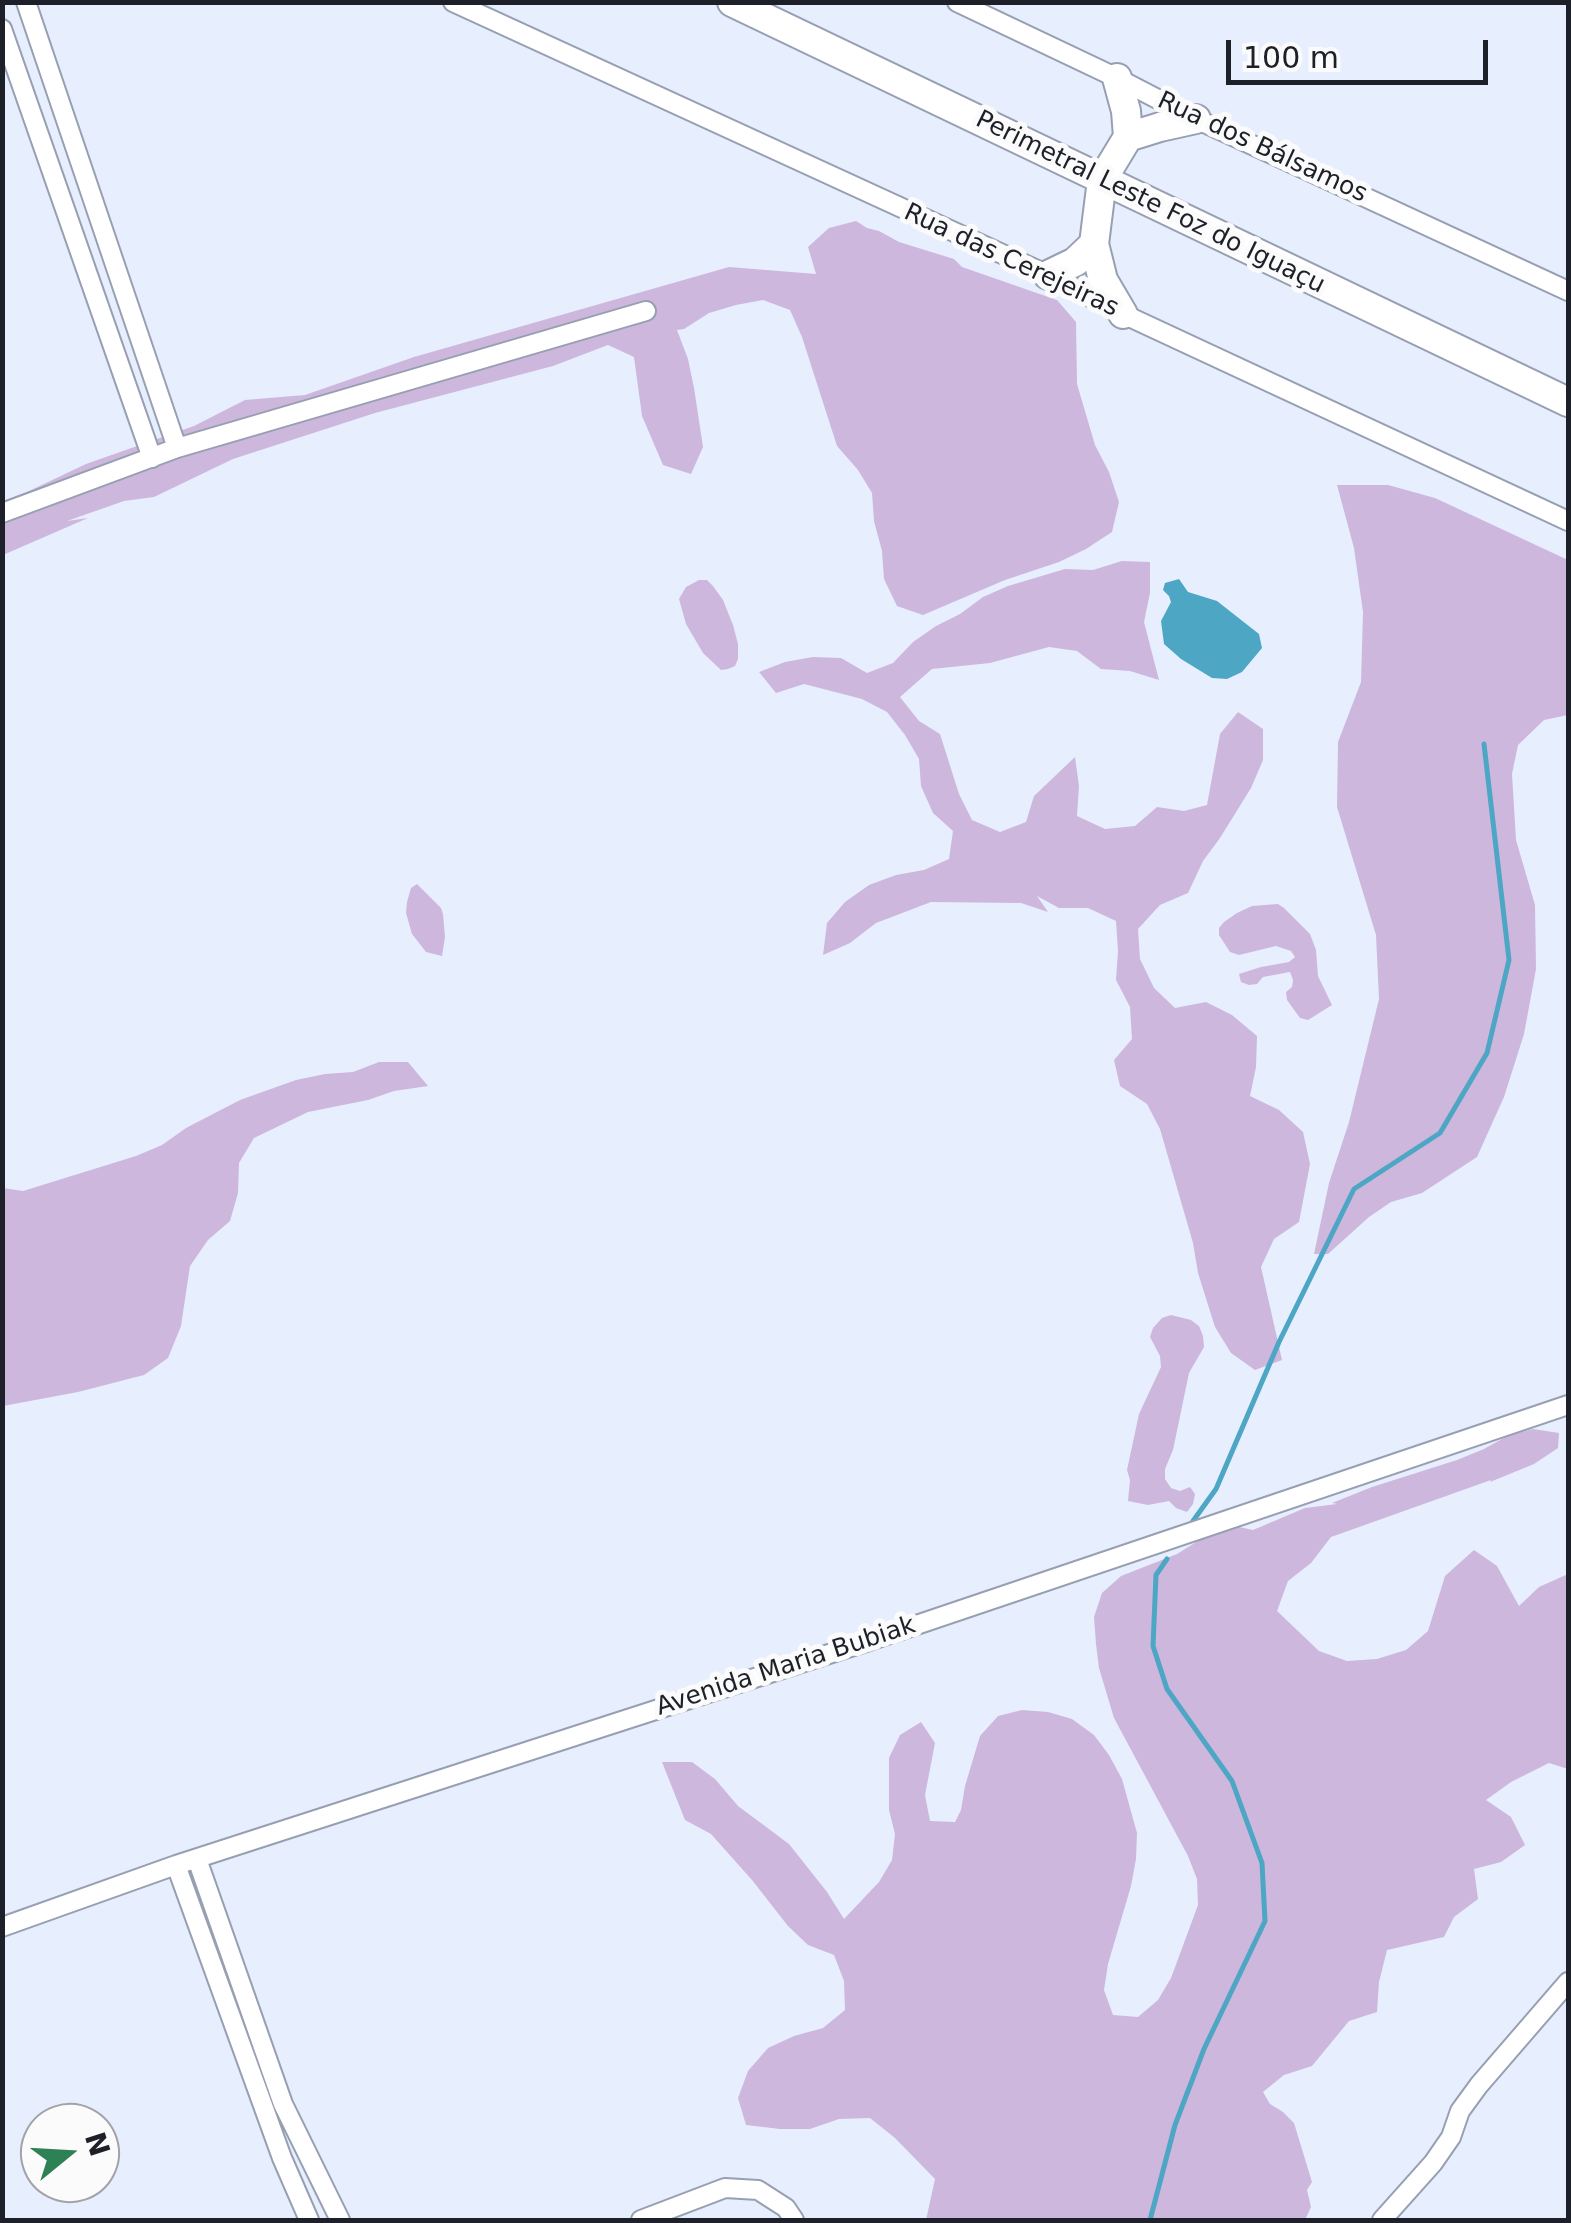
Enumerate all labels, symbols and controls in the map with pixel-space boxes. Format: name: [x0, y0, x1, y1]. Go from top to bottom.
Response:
scale bar: [1231, 20, 1494, 82]
text: 100 m: [1243, 40, 1339, 75]
street label: Rua dos Bálsamos: [1152, 86, 1372, 210]
street label: Perimetral Leste Foz do Iguaçu: [970, 105, 1330, 301]
street label: Rua das Cerejeiras: [899, 198, 1123, 324]
street label: Avenida Maria Bubiak: [653, 1611, 919, 1723]
north arrow: [20, 2103, 120, 2203]
text: N: [78, 2128, 116, 2160]

